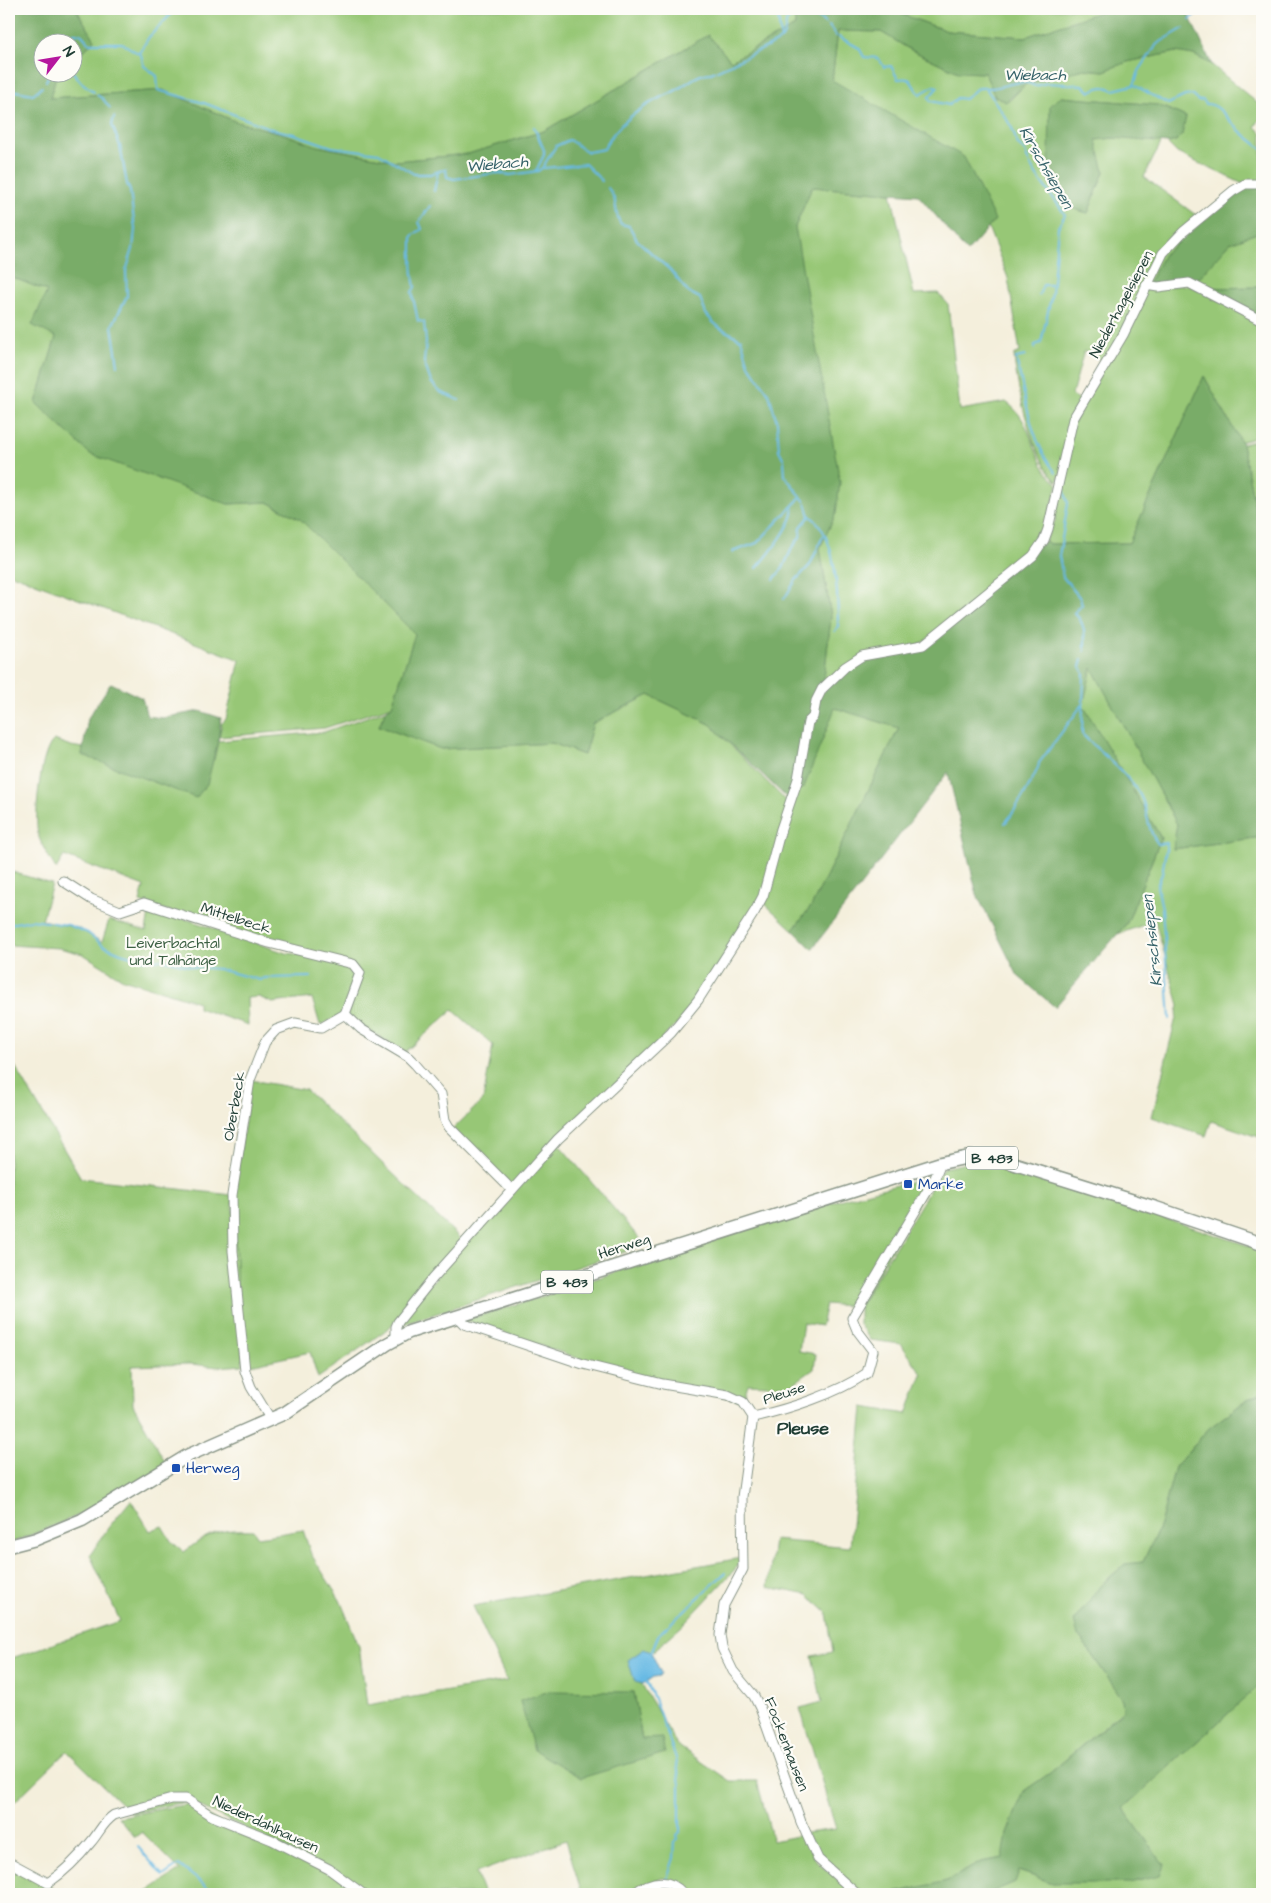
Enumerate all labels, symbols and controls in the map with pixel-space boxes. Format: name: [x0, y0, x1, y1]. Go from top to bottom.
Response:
north arrow: [32, 32, 82, 82]
text: N: [57, 43, 79, 61]
water label: Wiebach: [1004, 64, 1067, 86]
water label: Kirschsiepen: [1014, 122, 1080, 214]
water label: Wiebach: [466, 150, 530, 178]
street label: Niederhagelsiepen: [1084, 246, 1160, 362]
water label: Kirschsiepen: [1136, 892, 1168, 988]
street label: Mittelbeck: [198, 897, 274, 940]
park label: Leiverbachtal und Talhänge: [126, 933, 220, 972]
street label: Oberbeck: [218, 1070, 251, 1142]
road number: B 483: [966, 1146, 1018, 1170]
place label: Marke: [918, 1174, 964, 1195]
marker: Marke: [902, 1178, 914, 1190]
street label: Herweg: [595, 1228, 653, 1266]
road number: B 483: [541, 1270, 593, 1294]
street label: Pleuse: [760, 1377, 808, 1410]
district label: Pleuse: [777, 1416, 829, 1441]
place label: Herweg: [186, 1458, 240, 1480]
marker: Herweg: [170, 1462, 182, 1474]
street label: Fockenhausen: [759, 1694, 814, 1795]
street label: Niederdahlhausen: [209, 1791, 323, 1858]

